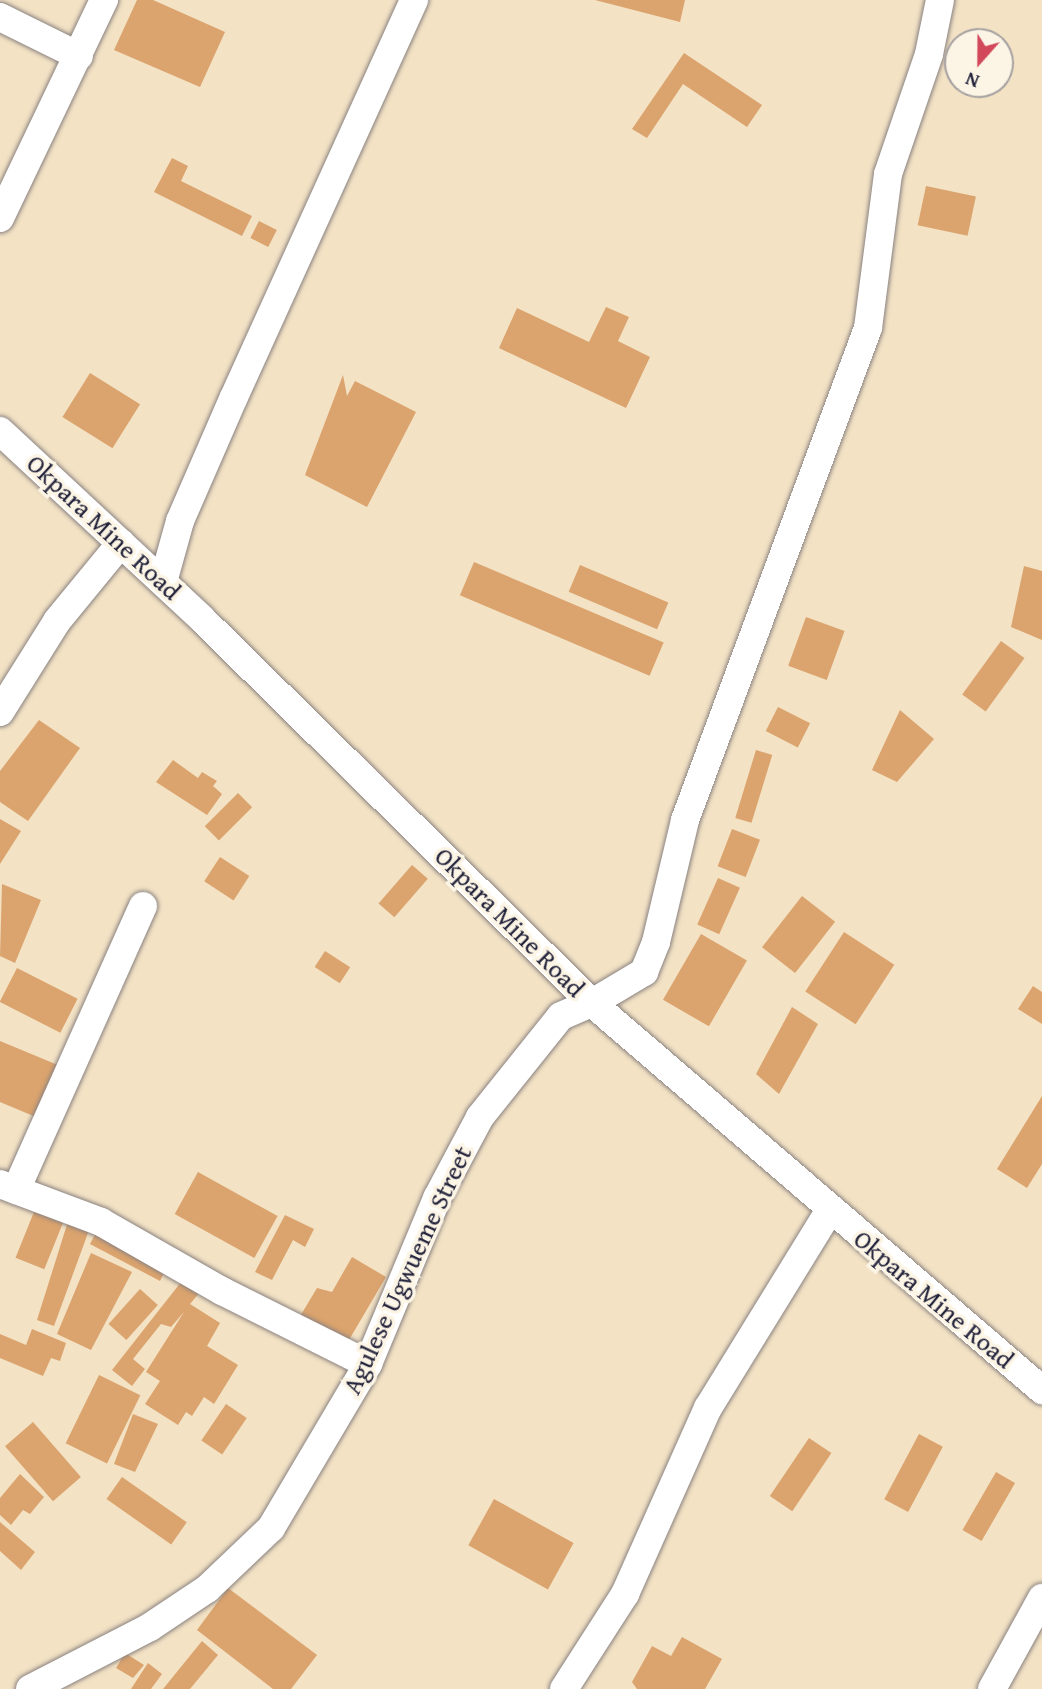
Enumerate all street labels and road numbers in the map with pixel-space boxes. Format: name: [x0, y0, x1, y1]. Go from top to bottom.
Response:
street label: Okpara Mine Road: [20, 448, 188, 606]
street label: Okpara Mine Road: [428, 840, 592, 1004]
street label: Agulese Ugwueme Street: [336, 1141, 478, 1399]
street label: Okpara Mine Road: [848, 1223, 1020, 1375]

